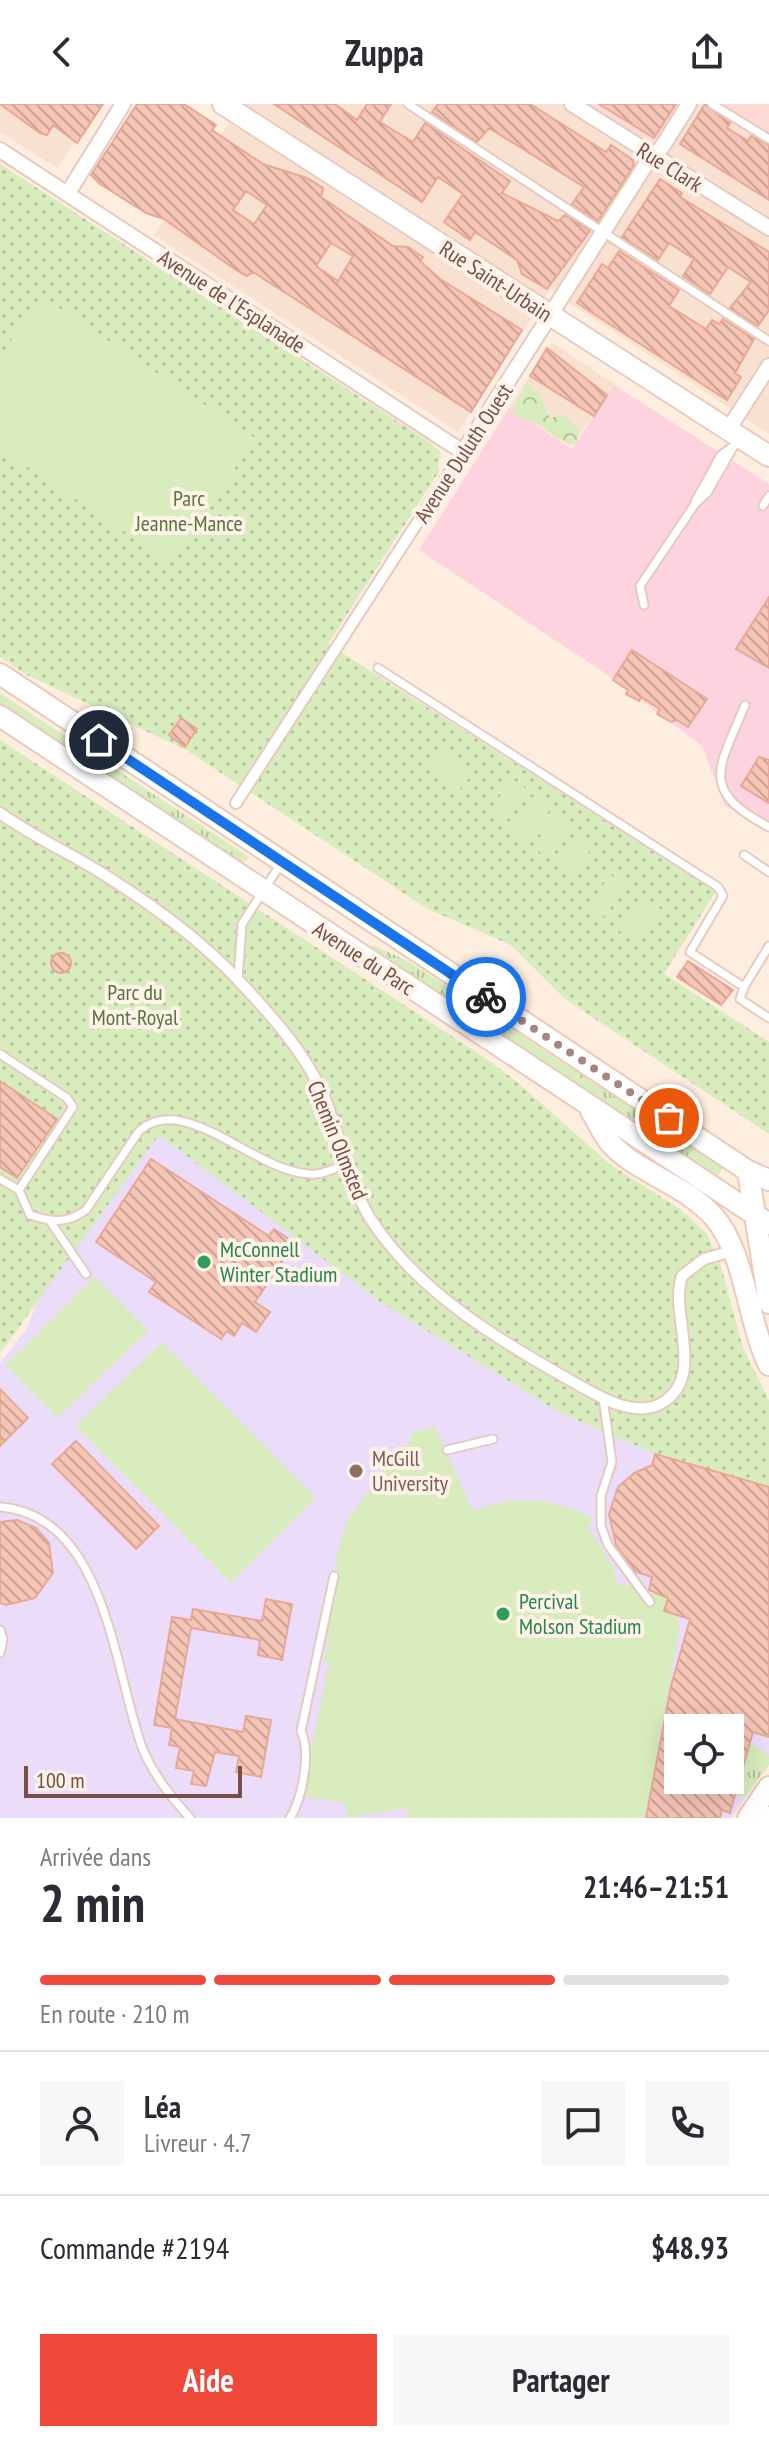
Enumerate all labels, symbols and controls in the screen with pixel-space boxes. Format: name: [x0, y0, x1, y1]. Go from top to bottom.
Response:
text: Zuppa: [345, 29, 424, 76]
icon: back: [40, 30, 84, 74]
icon: share: [685, 30, 729, 74]
street label: Rue Clark: [632, 136, 709, 198]
street label: Rue Saint-Urbain: [434, 234, 558, 328]
street label: Avenue de l'Esplanade: [153, 243, 311, 359]
street label: Avenue Duluth Ouest: [408, 378, 518, 528]
park label: Parc Jeanne-Mance: [134, 484, 243, 537]
pin: [65, 706, 133, 774]
icon: home: [77, 718, 121, 762]
street label: Avenue du Parc: [308, 915, 420, 1001]
courier: [446, 957, 526, 1037]
icon: bike: [464, 975, 508, 1019]
park label: Parc du Mont-Royal: [92, 978, 179, 1031]
street label: Chemin Olmsted: [301, 1076, 375, 1204]
pin: [635, 1084, 703, 1152]
icon: bag: [647, 1096, 691, 1140]
place label: McConnell Winter Stadium: [220, 1235, 337, 1288]
marker: McConnell Winter Stadium: [195, 1253, 213, 1271]
place label: McGill University: [372, 1444, 449, 1497]
marker: McGill University: [347, 1462, 365, 1480]
place label: Percival Molson Stadium: [519, 1587, 641, 1640]
marker: Percival Molson Stadium: [494, 1605, 512, 1623]
map controls: [664, 1714, 744, 1794]
button: locate: [664, 1714, 744, 1794]
scale bar: [24, 1762, 242, 1798]
text: 100 m: [36, 1766, 85, 1794]
text: Arrivée dans: [40, 1840, 151, 1873]
text: 21:46–21:51: [583, 1867, 729, 1906]
text: 2 min: [40, 1869, 145, 1936]
text: En route · 210 m: [40, 1997, 190, 2030]
button: person: [40, 2081, 124, 2165]
button: chat: [541, 2081, 625, 2165]
button: phone: [645, 2081, 729, 2165]
text: Léa: [144, 2087, 181, 2126]
text: Livreur · 4.7: [144, 2126, 251, 2159]
text: Commande #2194: [40, 2228, 229, 2267]
text: $48.93: [651, 2228, 729, 2267]
button: Aide: [40, 2334, 377, 2426]
button: Partager: [393, 2334, 729, 2426]

